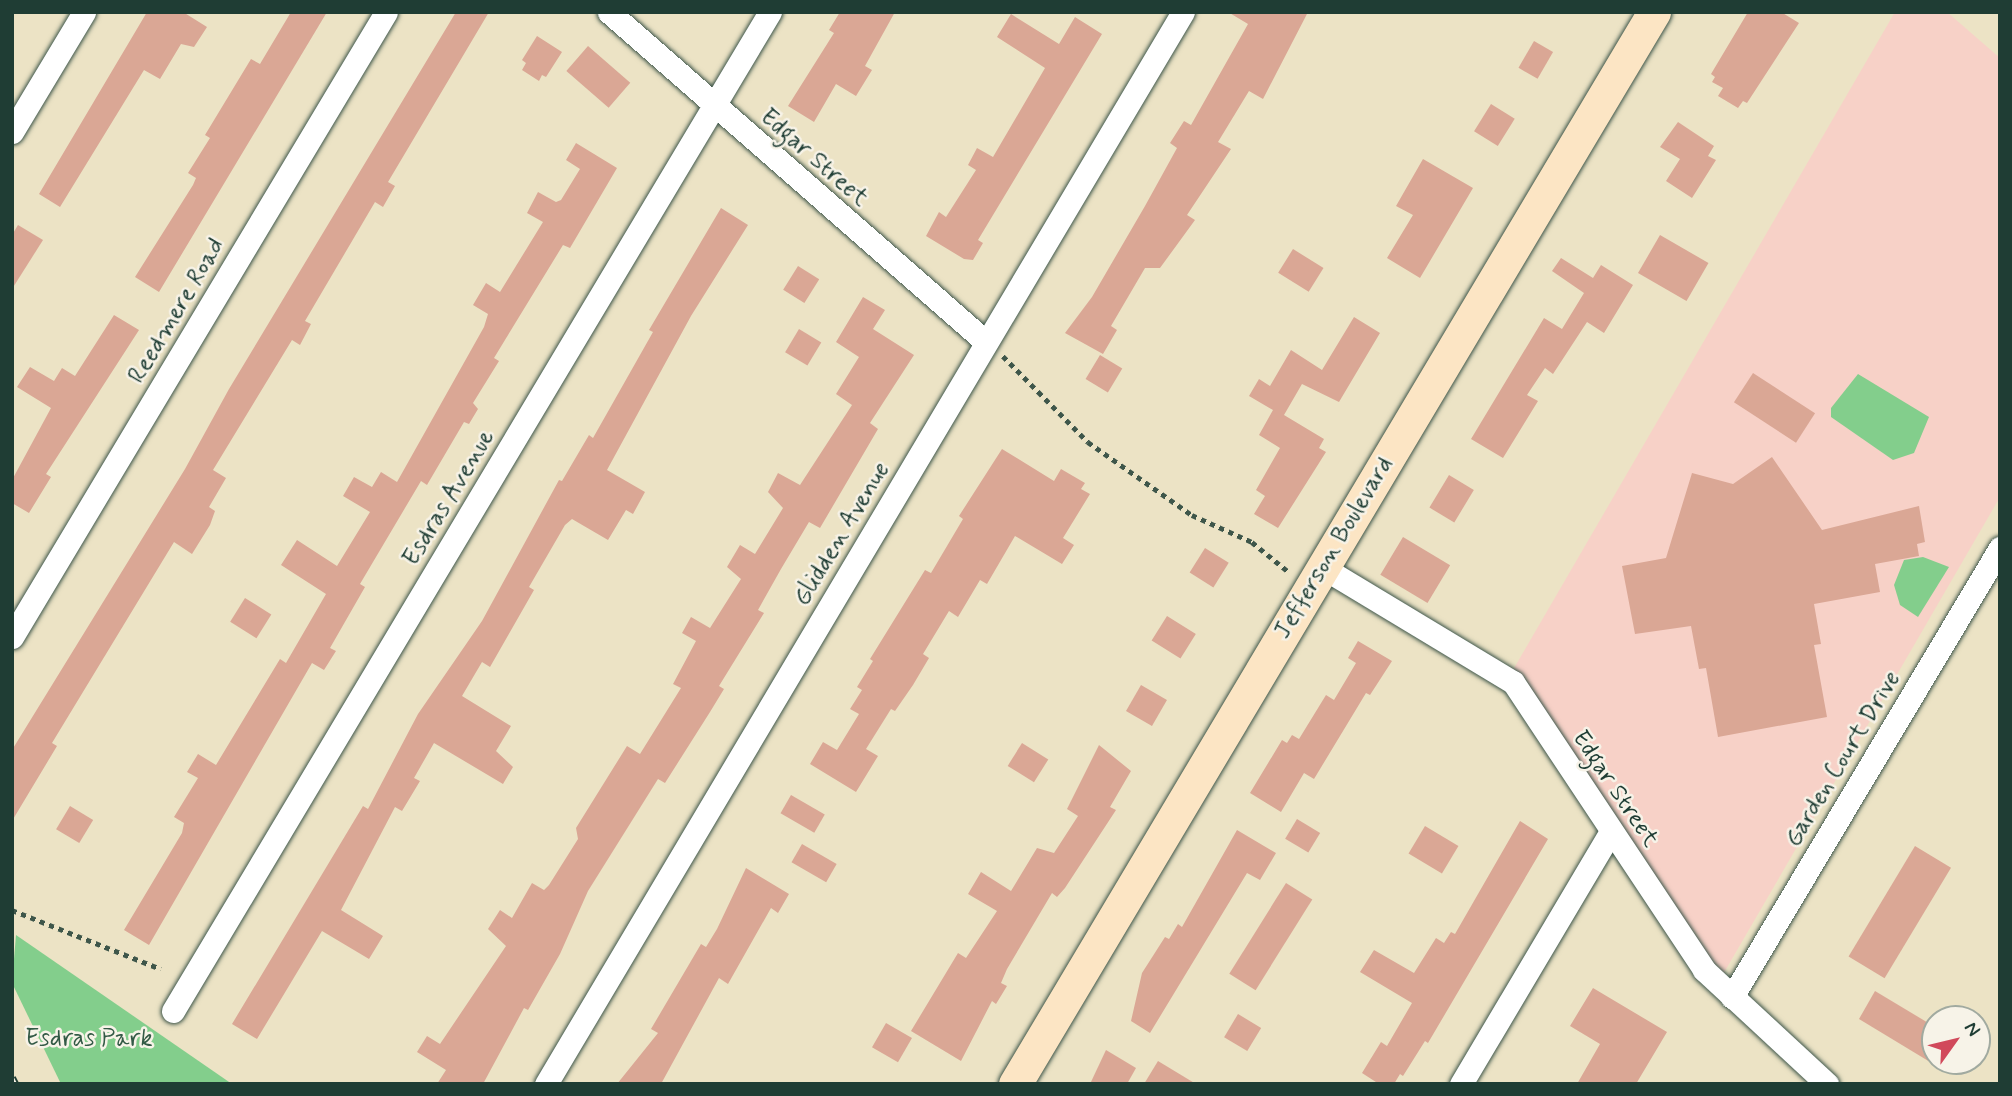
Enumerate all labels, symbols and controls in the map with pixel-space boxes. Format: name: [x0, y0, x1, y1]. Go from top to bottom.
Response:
street label: Edgar Street: [754, 103, 874, 213]
street label: Reedmere Road: [123, 234, 231, 388]
street label: Esdras Avenue: [398, 426, 500, 570]
street label: Jefferson Boulevard: [1268, 452, 1400, 644]
street label: Glidden Avenue: [787, 456, 897, 612]
street label: Garden Court Drive: [1780, 668, 1906, 850]
street label: Edgar Street: [1565, 725, 1665, 853]
north arrow: [1921, 1005, 1991, 1075]
text: N: [1958, 1017, 1986, 1041]
park label: Esdras Park: [27, 1025, 151, 1053]

